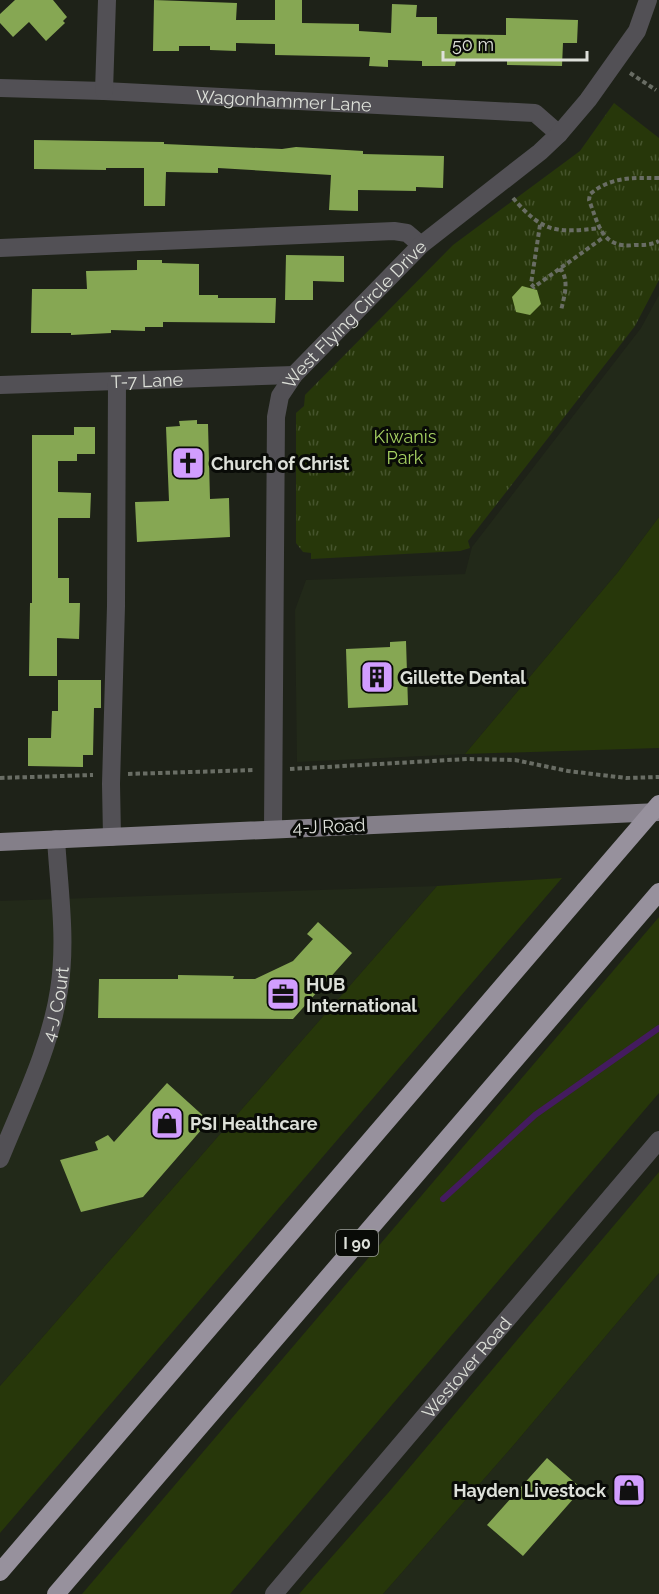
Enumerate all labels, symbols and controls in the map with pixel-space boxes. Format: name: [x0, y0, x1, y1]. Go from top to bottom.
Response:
scale bar: [443, 24, 587, 62]
text: 50 m: [452, 34, 494, 55]
street label: Wagonhammer Lane: [195, 85, 373, 115]
street label: West Flying Circle Drive: [278, 235, 431, 392]
street label: T-7 Lane: [110, 368, 184, 392]
park label: Kiwanis Park: [374, 426, 437, 468]
church icon: Church of Christ: [170, 445, 206, 481]
place label: Church of Christ: [211, 453, 350, 474]
building icon: Gillette Dental: [359, 659, 395, 695]
place label: Gillette Dental: [400, 667, 526, 688]
street label: 4-J Road: [292, 814, 366, 838]
street label: 4-J Court: [37, 966, 72, 1044]
place label: HUB International: [306, 974, 417, 1016]
office icon: HUB International: [265, 976, 301, 1012]
shop icon: PSI Healthcare: [149, 1105, 185, 1141]
place label: PSI Healthcare: [190, 1113, 318, 1134]
road number: I 90: [336, 1230, 378, 1256]
street label: Westover Road: [417, 1312, 515, 1423]
shop icon: Hayden Livestock: [611, 1472, 647, 1508]
place label: Hayden Livestock: [453, 1480, 607, 1501]

